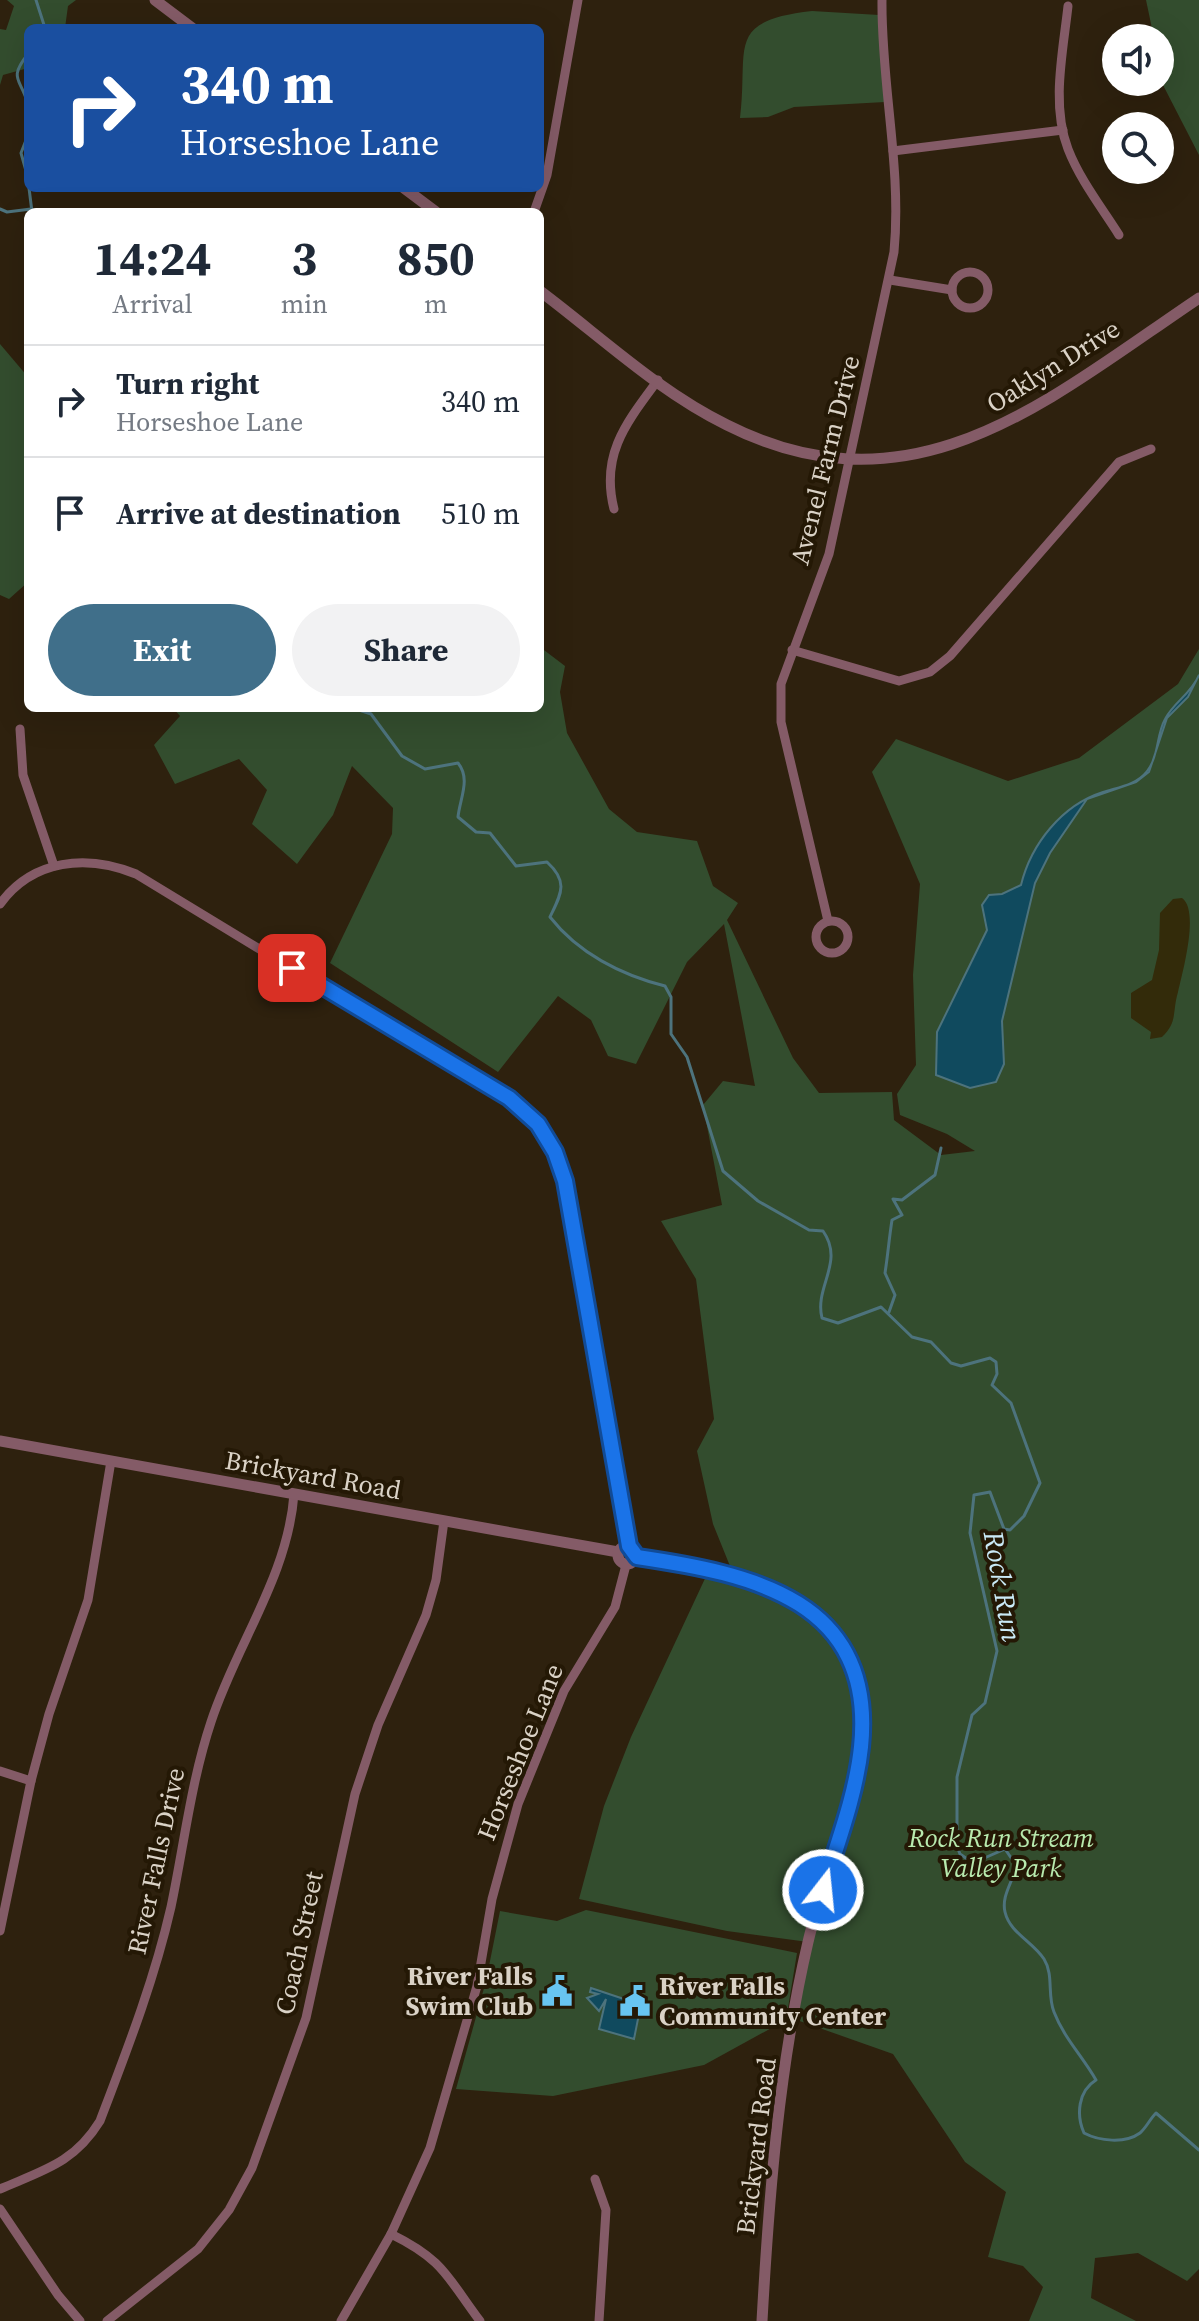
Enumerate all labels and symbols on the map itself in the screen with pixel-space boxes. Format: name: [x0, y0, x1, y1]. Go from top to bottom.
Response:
street label: Oaklyn Drive: [979, 311, 1127, 421]
street label: Avenel Farm Drive: [782, 352, 868, 568]
pin: [258, 934, 326, 1002]
street label: Brickyard Road: [222, 1442, 404, 1508]
water label: Rock Run: [974, 1527, 1031, 1645]
street label: Horseshoe Lane: [468, 1658, 572, 1846]
street label: River Falls Drive: [119, 1764, 193, 1958]
park label: Rock Run Stream Valley Park: [907, 1820, 1094, 1886]
position arrow: [781, 1848, 865, 1932]
street label: Coach Street: [266, 1868, 332, 2018]
place label: River Falls Swim Club: [405, 1958, 533, 2024]
place label: River Falls Community Center: [659, 1968, 887, 2034]
public building icon: River Falls Swim Club: [540, 1974, 574, 2008]
public building icon: River Falls Community Center: [618, 1984, 652, 2018]
street label: Brickyard Road: [727, 2055, 785, 2237]

